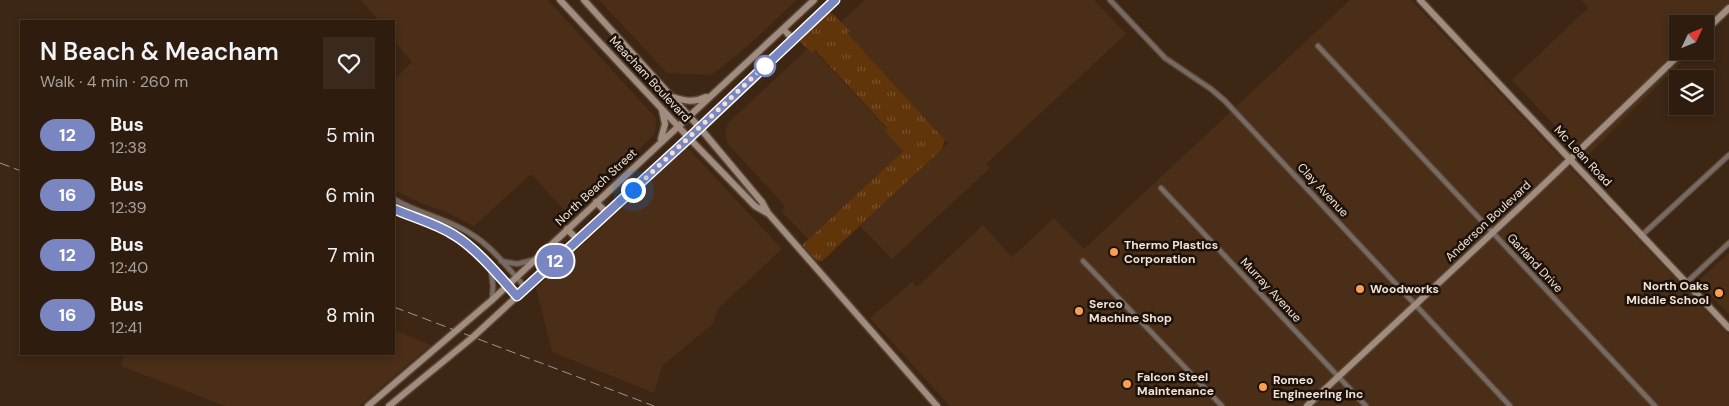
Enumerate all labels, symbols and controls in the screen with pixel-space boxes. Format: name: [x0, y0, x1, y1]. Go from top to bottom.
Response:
north arrow: [1669, 15, 1714, 60]
map controls: [1669, 15, 1714, 115]
street label: Meacham Boulevard: [606, 32, 694, 126]
text: N Beach & Meacham: [40, 36, 279, 67]
button: heart: [323, 37, 375, 89]
unlabelled marker: [754, 55, 776, 77]
button: layers: [1669, 70, 1714, 115]
text: Walk · 4 min · 260 m: [40, 71, 188, 92]
text: Bus: [110, 112, 144, 137]
street label: Mc Lean Road: [1551, 122, 1615, 190]
text: 12: [59, 123, 76, 147]
text: 5 min: [326, 123, 375, 148]
text: 12:38: [110, 137, 147, 158]
street label: North Beach Street: [552, 145, 640, 229]
street label: Clay Avenue: [1294, 160, 1352, 221]
text: Bus: [110, 172, 144, 197]
street label: Anderson Boulevard: [1442, 177, 1534, 265]
your location: [621, 178, 646, 203]
text: 16: [59, 183, 76, 207]
text: 6 min: [326, 183, 375, 208]
text: 12:39: [110, 197, 146, 218]
street label: Garland Drive: [1503, 230, 1567, 296]
text: Bus: [110, 232, 144, 257]
place label: Thermo Plastics Corporation: [1124, 237, 1218, 267]
text: 12: [59, 243, 76, 267]
text: 7 min: [327, 243, 375, 268]
line badge: 12: [532, 245, 578, 277]
marker: Thermo Plastics Corporation: [1108, 246, 1120, 258]
text: 12: [547, 249, 563, 273]
street label: Murray Avenue: [1237, 254, 1305, 326]
text: 12:40: [110, 257, 148, 278]
place label: North Oaks Middle School: [1626, 278, 1709, 308]
place label: Woodworks: [1370, 281, 1439, 297]
marker: Woodworks: [1354, 283, 1366, 295]
marker: North Oaks Middle School: [1713, 287, 1725, 299]
text: Bus: [110, 292, 144, 317]
place label: Serco Machine Shop: [1089, 296, 1172, 326]
text: 16: [59, 303, 76, 327]
text: 8 min: [326, 303, 375, 328]
marker: Serco Machine Shop: [1073, 305, 1085, 317]
text: 12:41: [110, 317, 142, 338]
place label: Falcon Steel Maintenance: [1137, 369, 1214, 399]
place label: Romeo Engineering Inc: [1273, 372, 1363, 402]
marker: Falcon Steel Maintenance: [1121, 378, 1133, 390]
marker: Romeo Engineering Inc: [1257, 381, 1269, 393]

